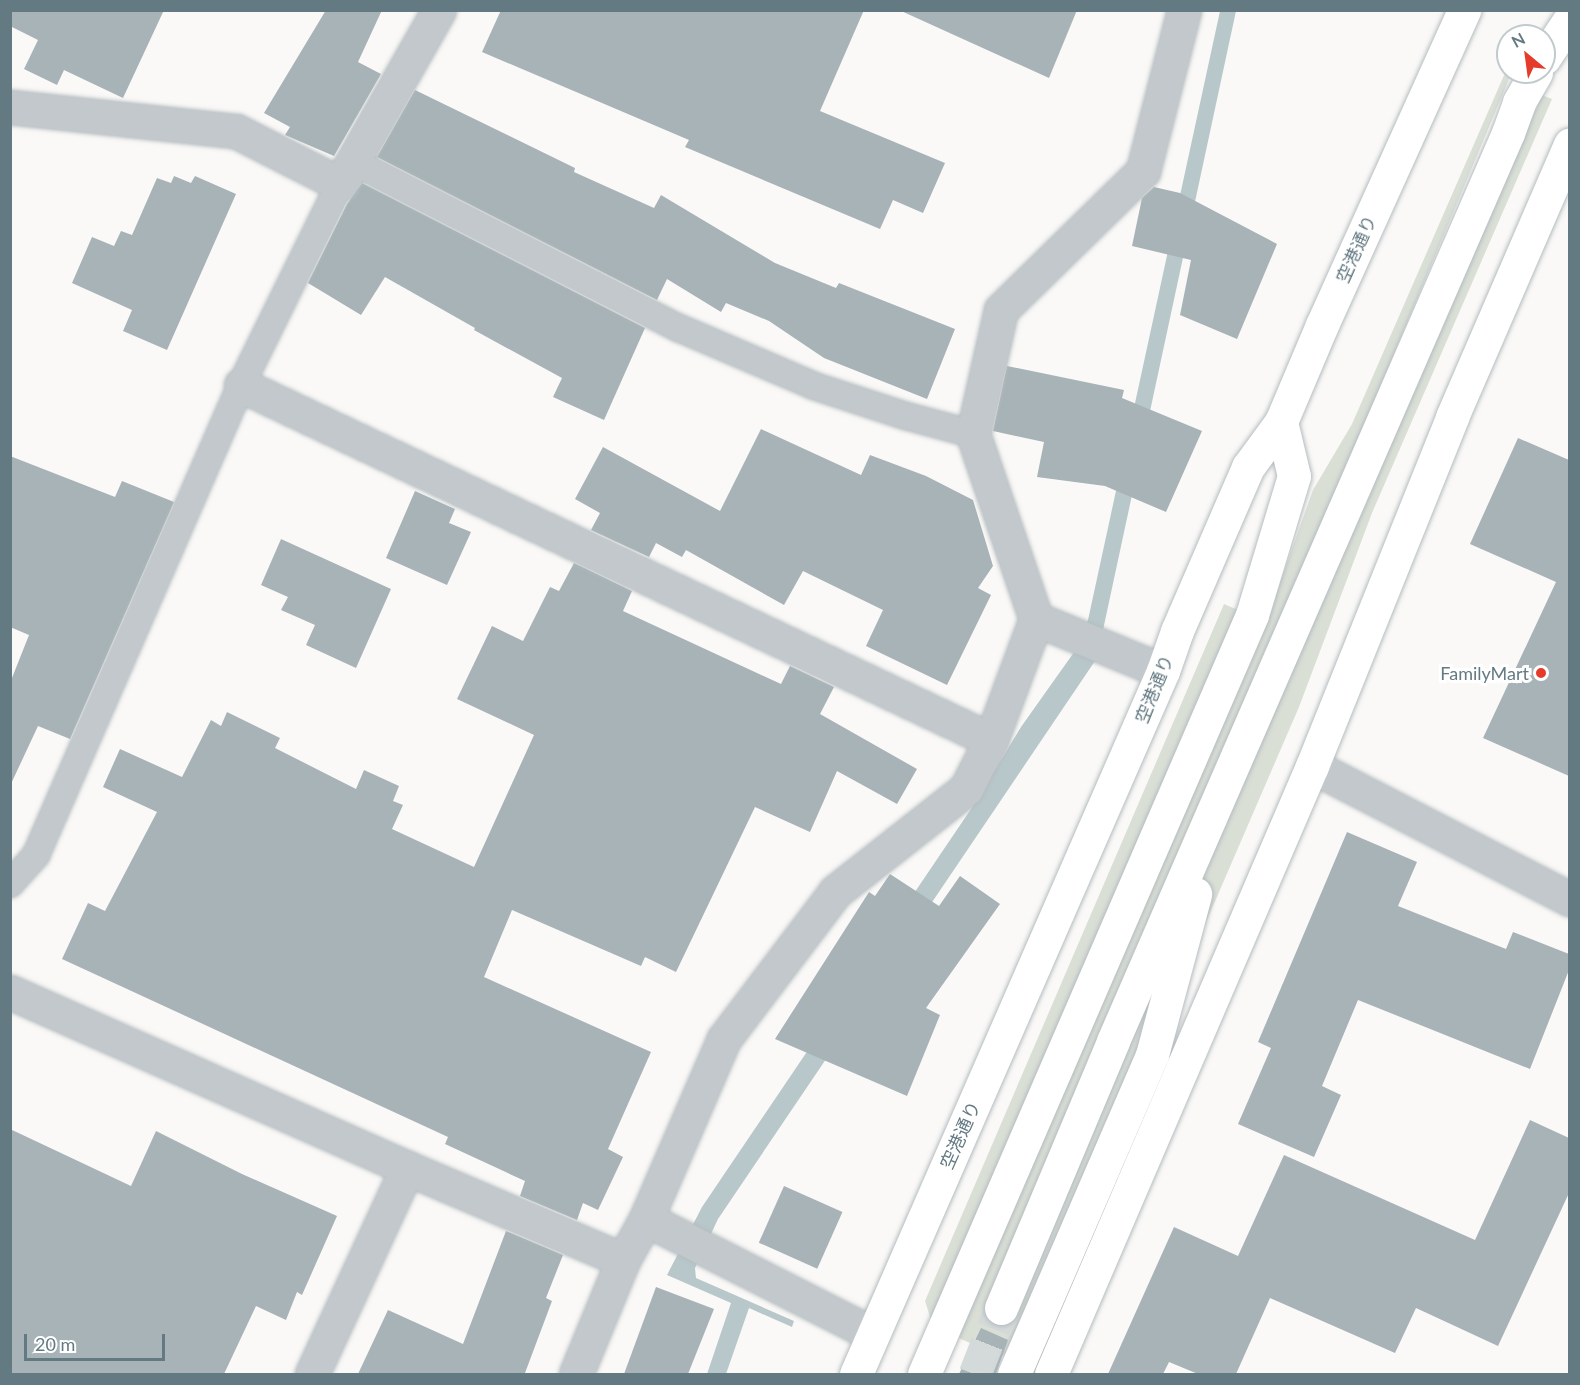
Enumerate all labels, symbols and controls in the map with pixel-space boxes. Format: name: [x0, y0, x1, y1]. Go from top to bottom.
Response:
north arrow: [1496, 24, 1556, 84]
text: N: [1508, 28, 1528, 51]
street label: 空港通り: [1331, 212, 1381, 286]
street label: 空港通り: [1131, 652, 1177, 726]
place label: FamilyMart: [1440, 662, 1529, 684]
marker: FamilyMart: [1534, 666, 1548, 680]
street label: 空港通り: [935, 1098, 985, 1172]
scale bar: [27, 1322, 168, 1360]
text: 20 m: [35, 1333, 75, 1355]

